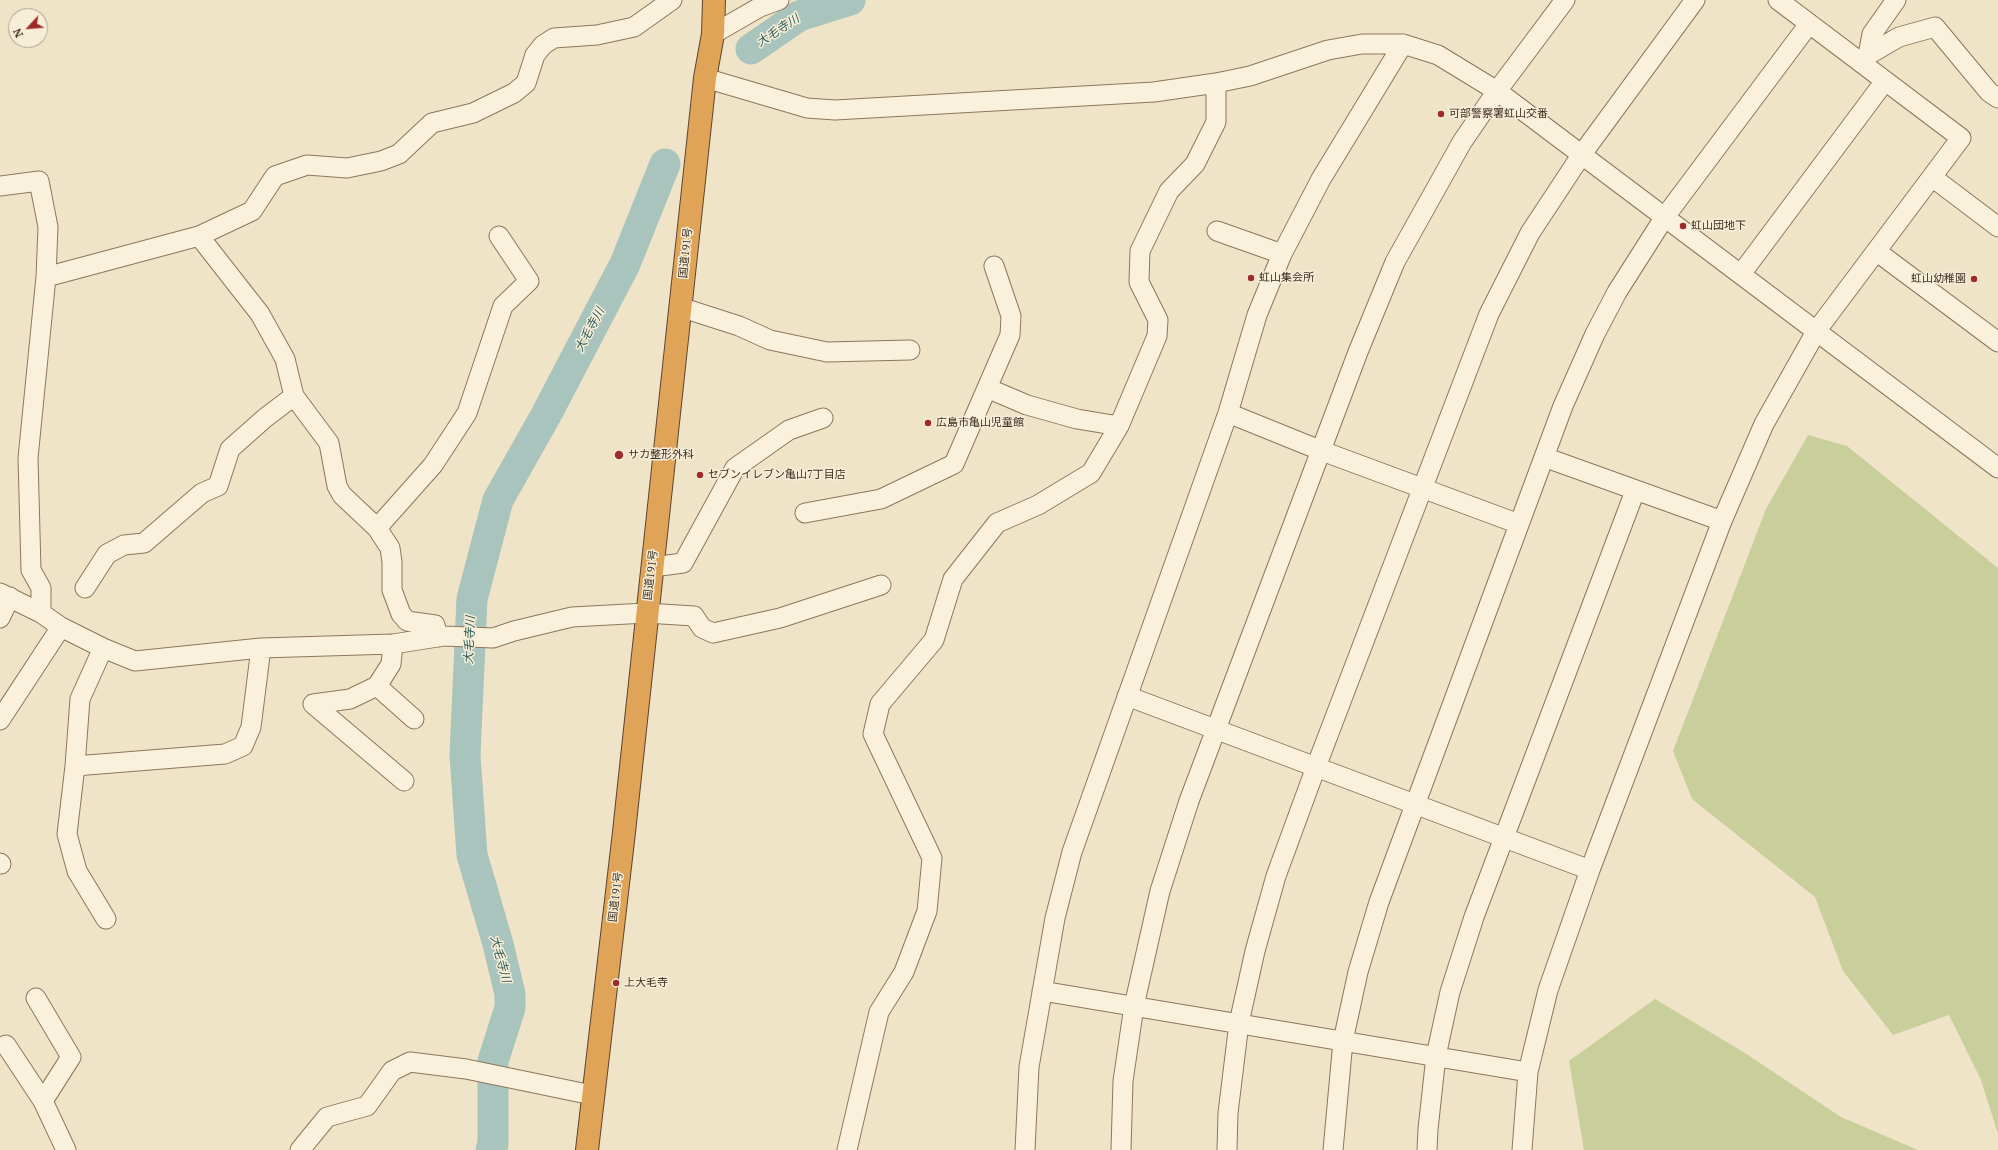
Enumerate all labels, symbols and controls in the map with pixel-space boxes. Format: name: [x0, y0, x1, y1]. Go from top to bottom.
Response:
north arrow: [8, 8, 48, 48]
water label: 大毛寺川: [754, 12, 802, 50]
text: N: [10, 26, 26, 40]
place label: 可部警察署虹山交番: [1449, 107, 1548, 121]
marker: 可部警察署虹山交番: [1436, 109, 1446, 119]
place label: 虹山団地下: [1691, 219, 1746, 233]
marker: 虹山団地下: [1678, 221, 1688, 231]
street label: 国道191号: [677, 227, 695, 279]
place label: 虹山集会所: [1259, 271, 1314, 285]
place label: 虹山幼稚園: [1911, 272, 1966, 286]
marker: 虹山集会所: [1246, 273, 1256, 283]
marker: 虹山幼稚園: [1969, 274, 1979, 284]
water label: 大毛寺川: [572, 305, 608, 355]
place label: 広島市亀山児童館: [936, 416, 1024, 430]
marker: 広島市亀山児童館: [923, 418, 933, 428]
place label: サカ整形外科: [628, 448, 694, 462]
marker: サカ整形外科: [613, 449, 625, 461]
place label: セブンイレブン亀山7丁目店: [708, 468, 846, 482]
marker: セブンイレブン亀山7丁目店: [695, 470, 705, 480]
street label: 国道191号: [641, 549, 661, 601]
water label: 大毛寺川: [462, 616, 478, 664]
street label: 国道191号: [606, 871, 626, 923]
water label: 大毛寺川: [487, 934, 513, 984]
place label: 上大毛寺: [624, 976, 668, 990]
marker: 上大毛寺: [611, 978, 621, 988]

